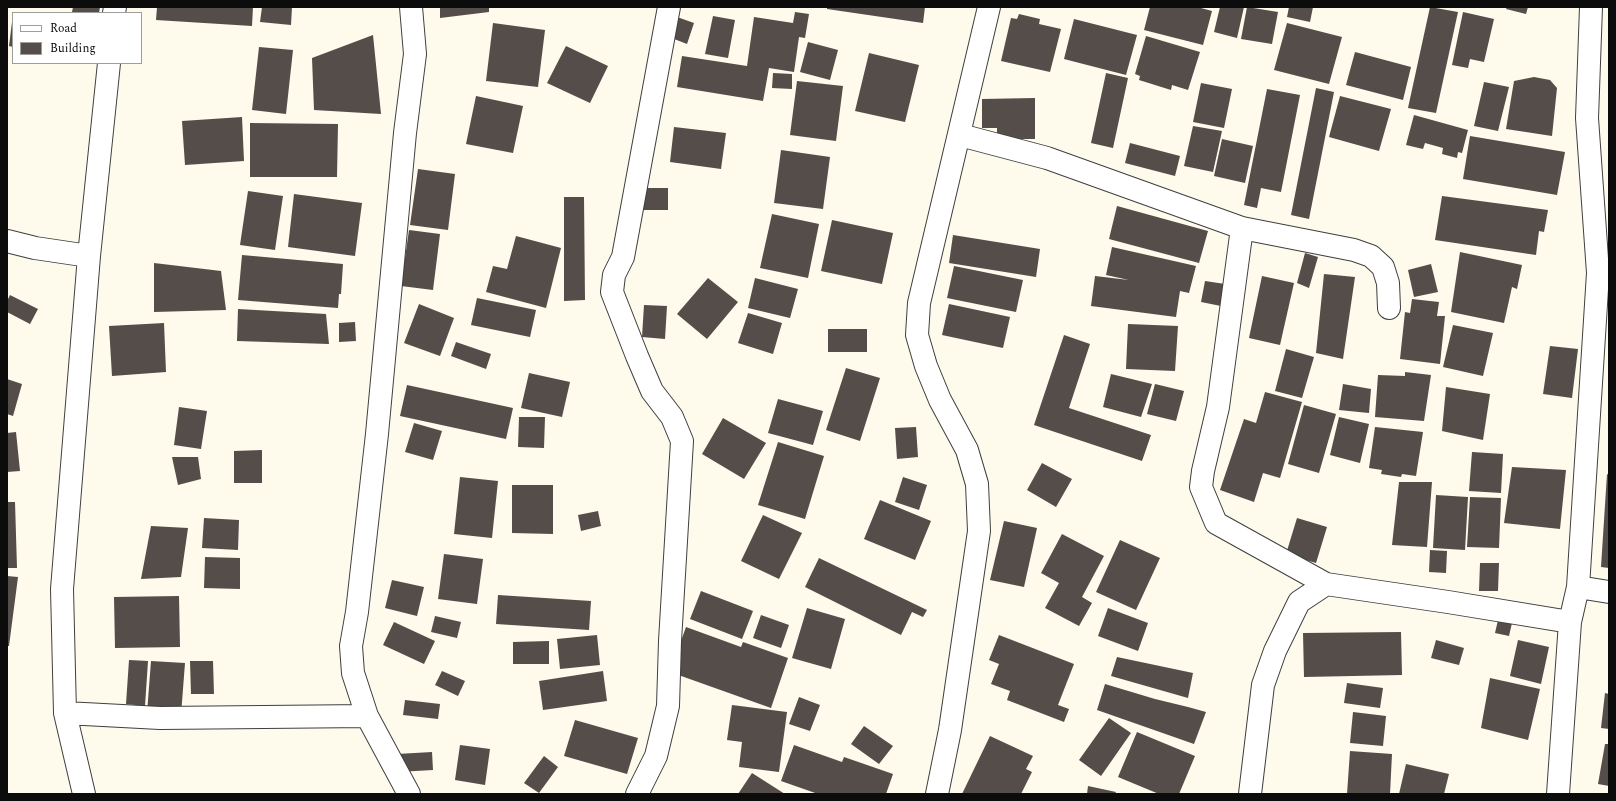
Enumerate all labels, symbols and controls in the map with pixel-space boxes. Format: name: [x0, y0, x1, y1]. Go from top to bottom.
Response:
legend: [12, 12, 142, 64]
text: Road: [50, 19, 77, 38]
text: Building: [50, 39, 96, 58]

